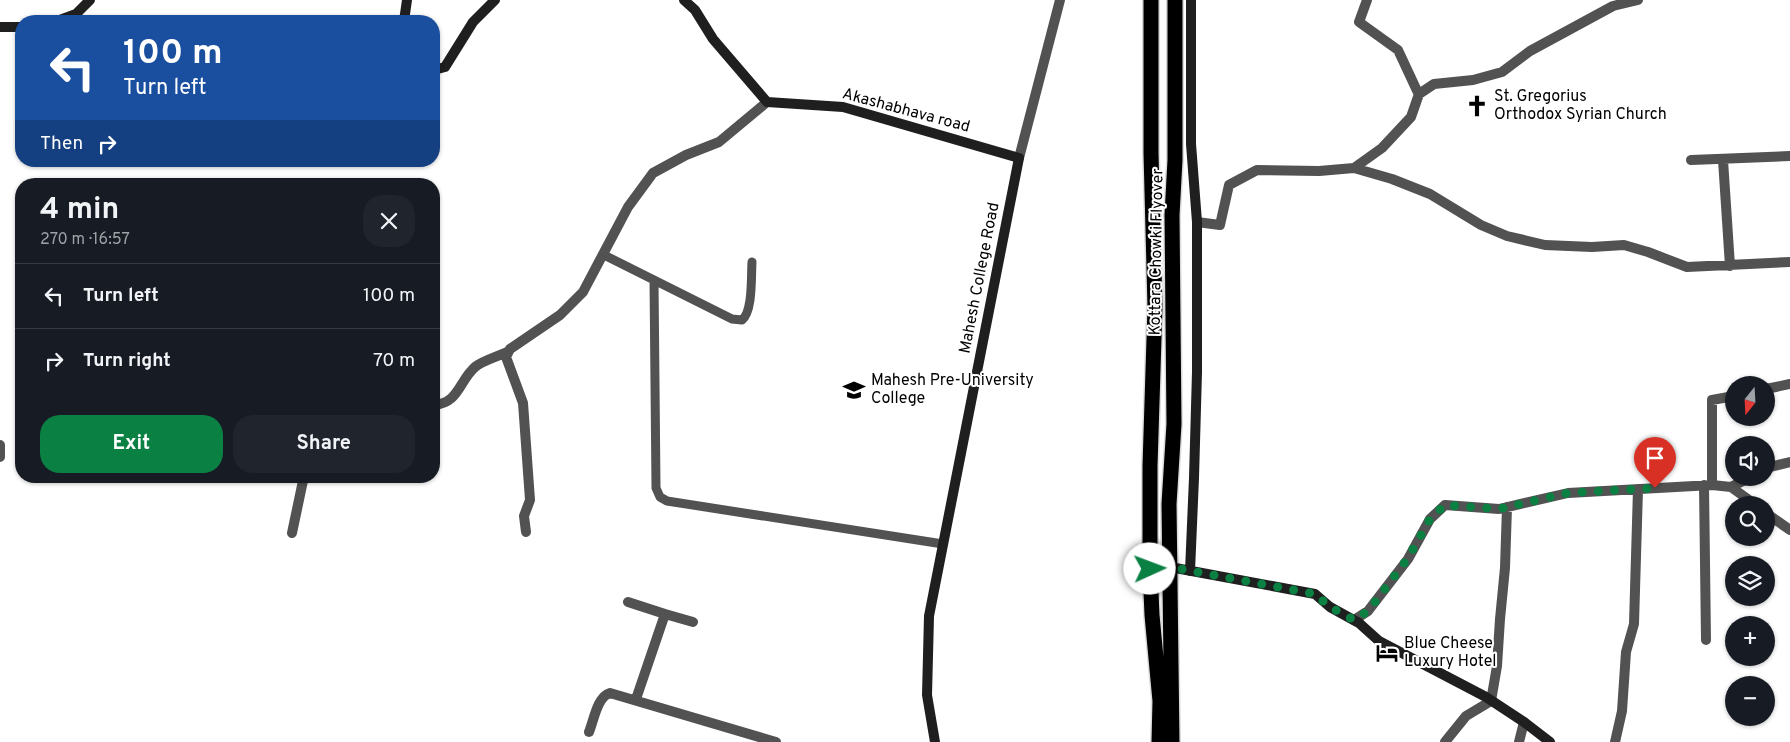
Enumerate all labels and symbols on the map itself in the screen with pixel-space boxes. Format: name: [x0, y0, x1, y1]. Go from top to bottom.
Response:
street label: Akashabhava road: [840, 84, 972, 138]
place label: St. Gregorius Orthodox Syrian Church: [1494, 87, 1667, 125]
church icon: St. Gregorius Orthodox Syrian Church: [1464, 93, 1490, 119]
street label: Kottara Chowki Flyover: [1146, 168, 1168, 336]
street label: Mahesh College Road: [956, 201, 1004, 355]
place label: Mahesh Pre-University College: [871, 371, 1034, 409]
north arrow: [1725, 376, 1775, 426]
school or university icon: Mahesh Pre-University College: [841, 377, 867, 403]
pin: [1634, 437, 1676, 488]
position arrow: [1123, 542, 1175, 594]
place label: Blue Cheese Luxury Hotel: [1404, 634, 1497, 672]
hotel icon: Blue Cheese Luxury Hotel: [1374, 640, 1400, 666]

